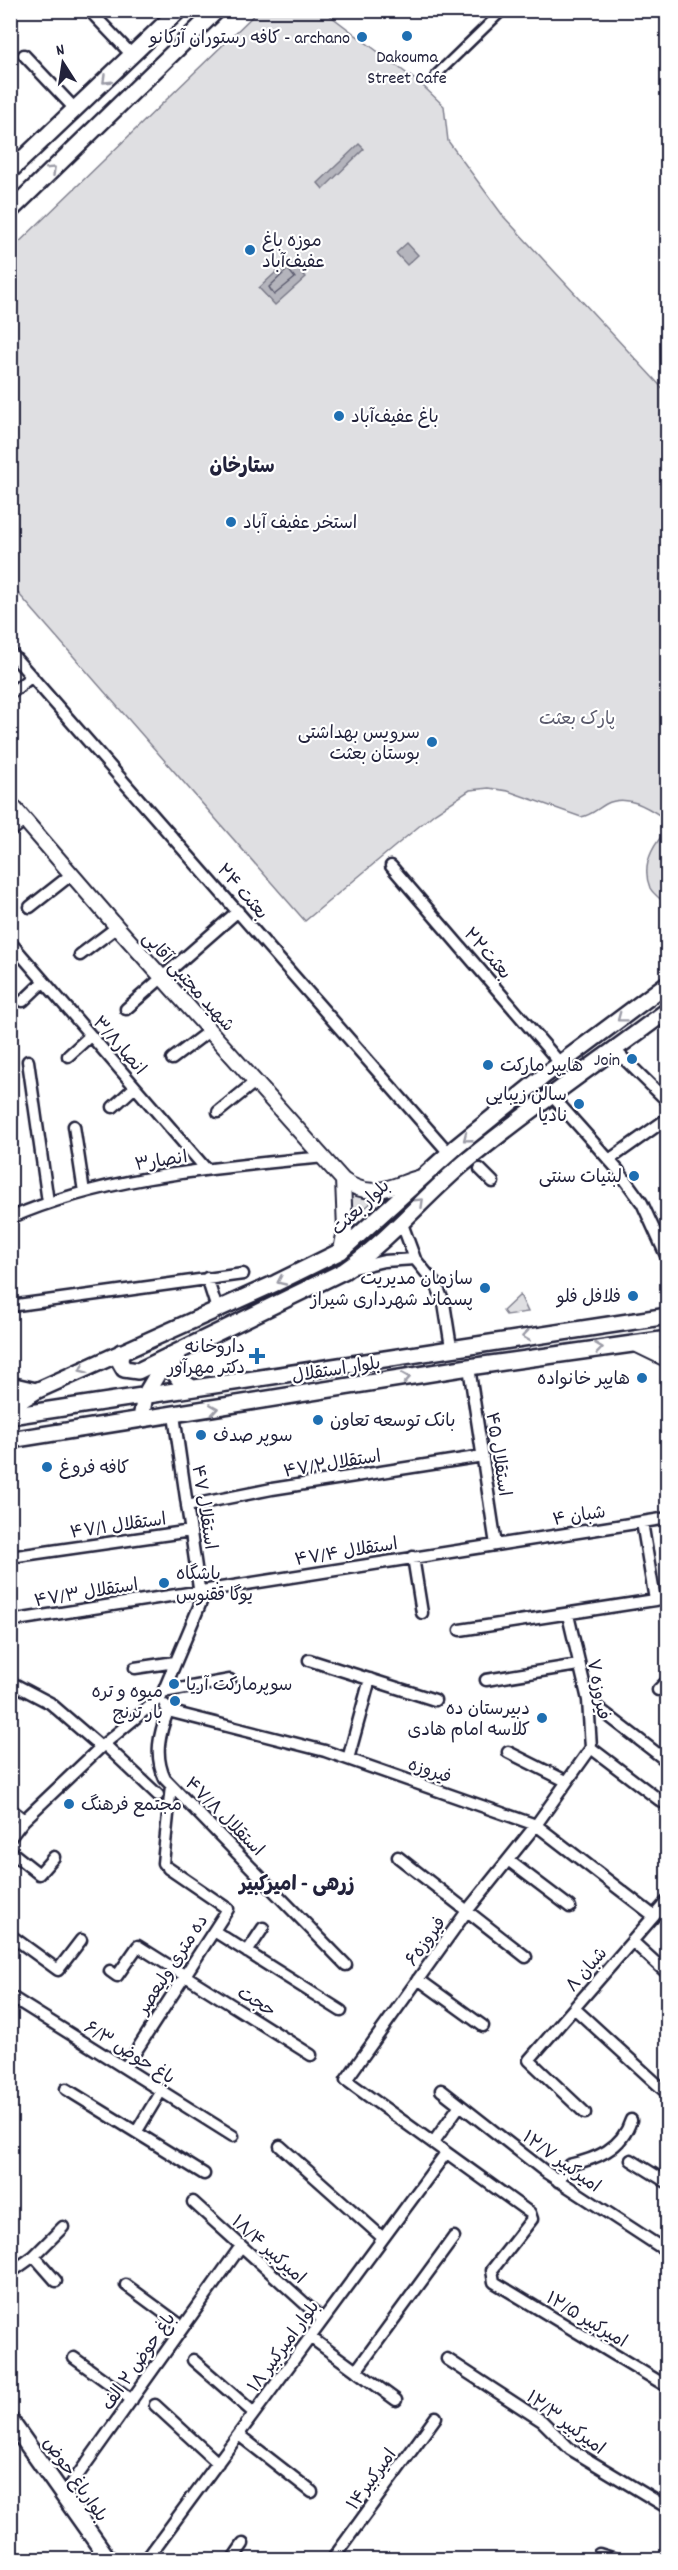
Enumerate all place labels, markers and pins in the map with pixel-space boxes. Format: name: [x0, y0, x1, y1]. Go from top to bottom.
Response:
place label: کافه رستوران آرکانو - archano: [147, 27, 350, 52]
marker: Dakouma Street Cafe: [400, 29, 414, 43]
marker: کافه رستوران آرکانو - archano: [355, 30, 369, 44]
place label: Dakouma Street Cafe: [367, 46, 447, 92]
place label: موزه باغ عفیف‌آباد: [262, 230, 325, 276]
marker: موزه باغ عفیف‌آباد: [243, 243, 257, 257]
place label: باغ عفیف‌آباد: [351, 406, 439, 431]
marker: باغ عفیف‌آباد: [332, 409, 346, 423]
place label: استخر عفیف آباد: [243, 512, 357, 537]
marker: استخر عفیف آباد: [224, 515, 238, 529]
place label: سرویس بهداشتی بوستان بعثت: [298, 722, 420, 768]
marker: سرویس بهداشتی بوستان بعثت: [425, 735, 439, 749]
place label: Join: [594, 1049, 620, 1074]
marker: Join: [625, 1052, 639, 1066]
place label: هایپر مارکت: [500, 1055, 583, 1080]
marker: هایپر مارکت: [481, 1058, 495, 1072]
place label: سالن زیبایی نادیا: [486, 1084, 567, 1130]
marker: سالن زیبایی نادیا: [572, 1097, 586, 1111]
place label: لبنیات سنتی: [539, 1166, 622, 1191]
marker: لبنیات سنتی: [627, 1169, 641, 1183]
place label: سازمان مدیریت پسماند شهرداری شیراز: [309, 1268, 473, 1314]
marker: سازمان مدیریت پسماند شهرداری شیراز: [478, 1281, 492, 1295]
place label: فلافل فلو: [556, 1286, 621, 1311]
marker: فلافل فلو: [626, 1289, 640, 1303]
place label: داروخانه دکتر مهرآور: [165, 1336, 245, 1382]
marker: داروخانه دکتر مهرآور: [250, 1349, 264, 1363]
place label: هایپر خانواده: [537, 1368, 630, 1393]
marker: هایپر خانواده: [635, 1371, 649, 1385]
place label: بانک توسعه تعاون: [330, 1410, 455, 1435]
marker: بانک توسعه تعاون: [311, 1413, 325, 1427]
place label: سوپر صدف: [213, 1425, 293, 1450]
marker: سوپر صدف: [194, 1428, 208, 1442]
place label: کافه فروغ: [59, 1457, 130, 1482]
marker: کافه فروغ: [40, 1460, 54, 1474]
place label: باشگاه یوگا ققنوس: [176, 1563, 253, 1609]
marker: باشگاه یوگا ققنوس: [157, 1576, 171, 1590]
place label: سوپرمارکت آریا: [186, 1674, 293, 1699]
marker: سوپرمارکت آریا: [167, 1677, 181, 1691]
place label: میوه و تره بار ترنج: [92, 1681, 163, 1727]
marker: میوه و تره بار ترنج: [168, 1694, 182, 1708]
place label: دبیرستان ده کلاسه امام هادی: [408, 1698, 530, 1744]
marker: دبیرستان ده کلاسه امام هادی: [535, 1711, 549, 1725]
place label: مجتمع فرهنگ: [81, 1794, 182, 1819]
marker: مجتمع فرهنگ: [62, 1797, 76, 1811]

